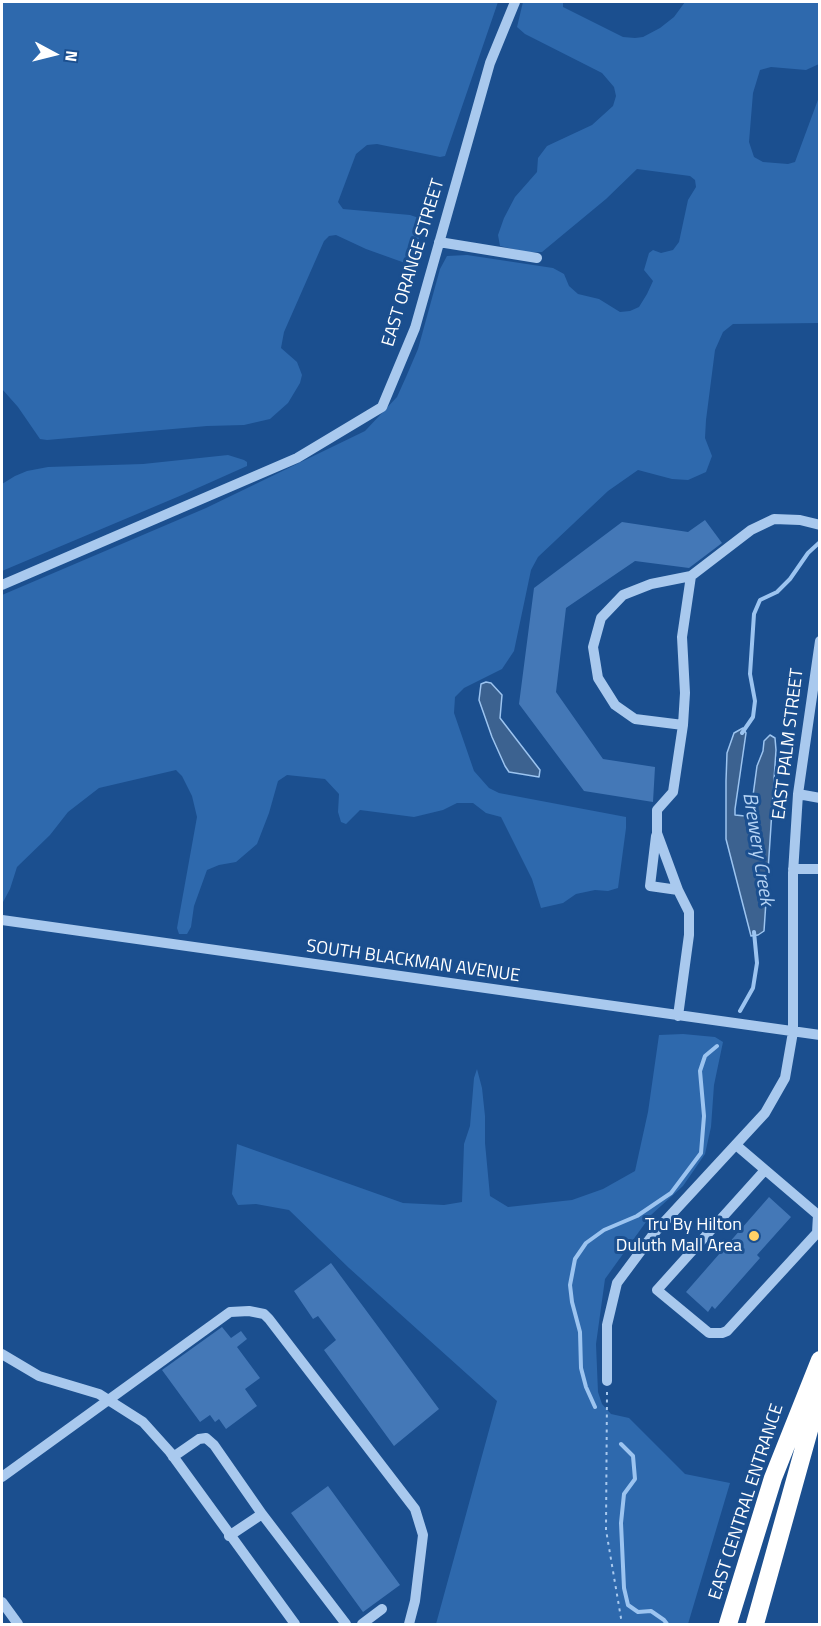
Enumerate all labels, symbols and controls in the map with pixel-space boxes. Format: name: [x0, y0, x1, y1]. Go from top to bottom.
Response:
north arrow: [24, 24, 84, 84]
text: N: [59, 49, 84, 63]
street label: EAST ORANGE STREET: [378, 177, 450, 349]
street label: EAST PALM STREET: [769, 667, 809, 821]
water label: Brewery Creek: [736, 791, 778, 907]
street label: SOUTH BLACKMAN AVENUE: [305, 936, 521, 988]
place label: Tru By Hilton Duluth Mall Area: [616, 1215, 742, 1258]
marker: Tru By Hilton Duluth Mall Area: [747, 1229, 761, 1243]
street label: EAST CENTRAL ENTRANCE: [705, 1401, 789, 1603]

